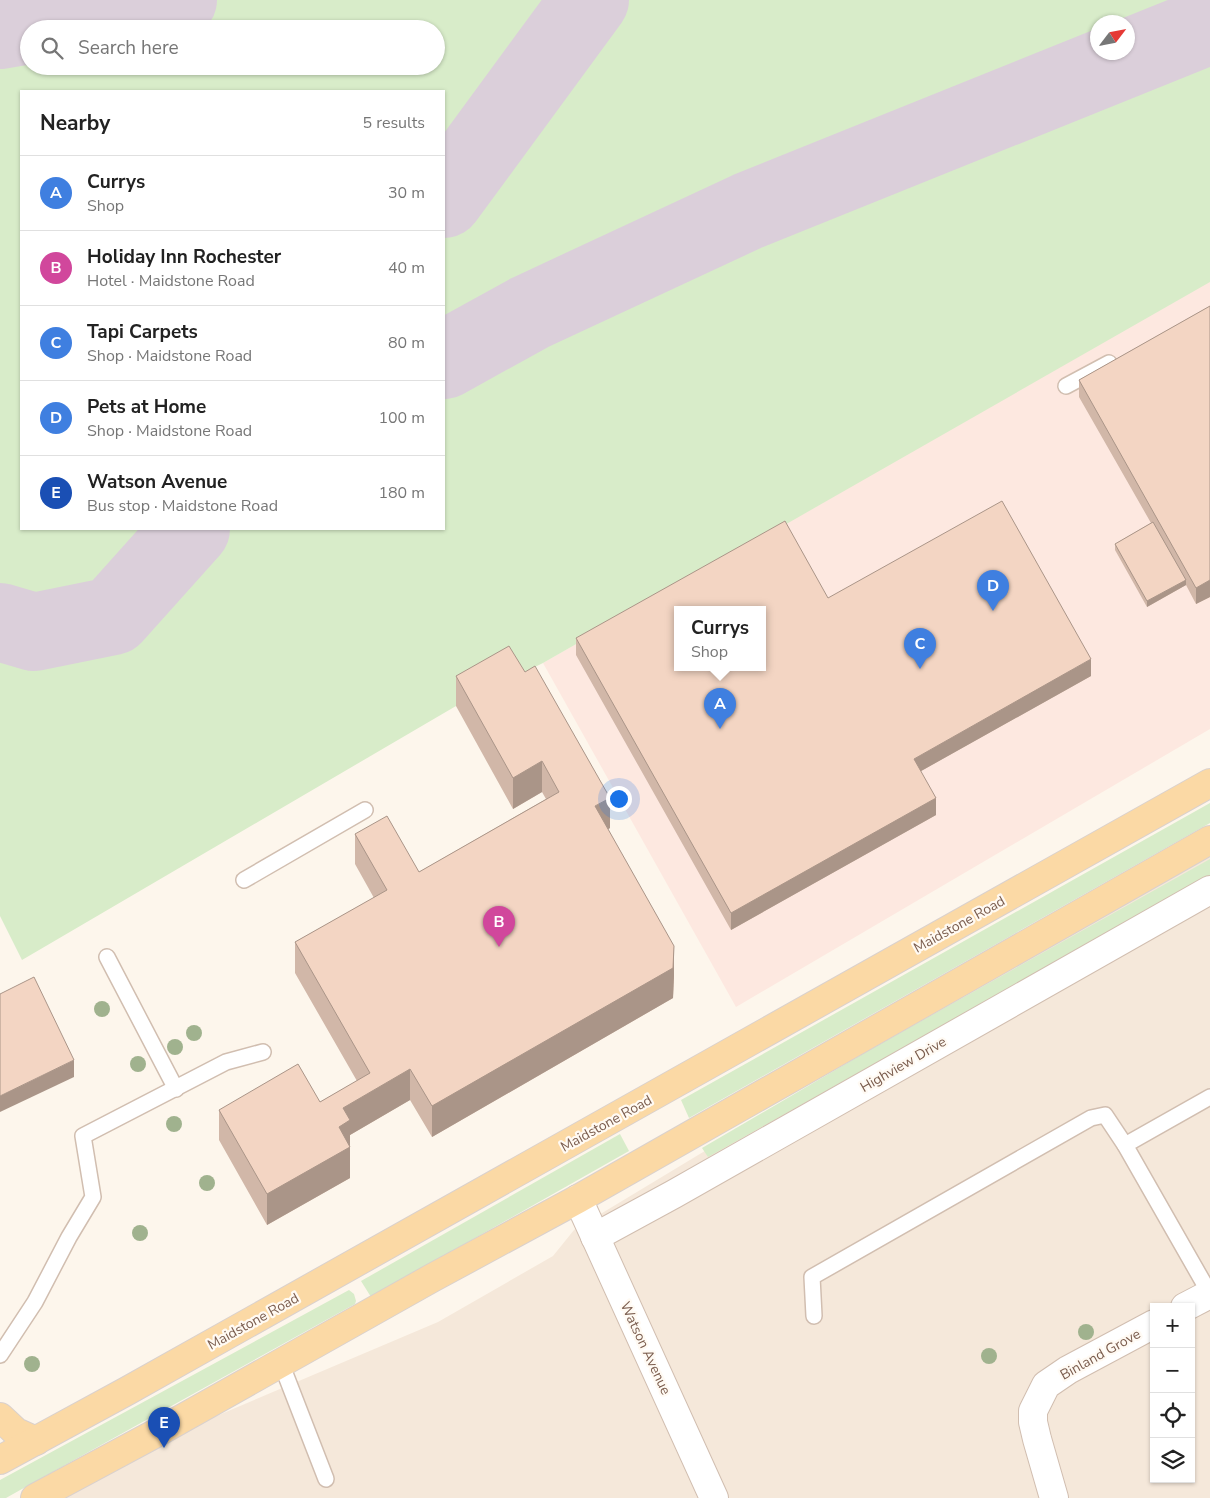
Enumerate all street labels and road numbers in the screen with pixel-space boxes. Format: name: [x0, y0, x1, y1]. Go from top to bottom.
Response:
street label: Maidstone Road: [910, 891, 1008, 957]
street label: Highview Drive: [857, 1032, 950, 1097]
street label: Maidstone Road: [557, 1090, 655, 1156]
street label: Maidstone Road: [204, 1288, 302, 1354]
street label: Watson Avenue: [616, 1299, 675, 1398]
street label: Binland Grove: [1057, 1324, 1144, 1384]

